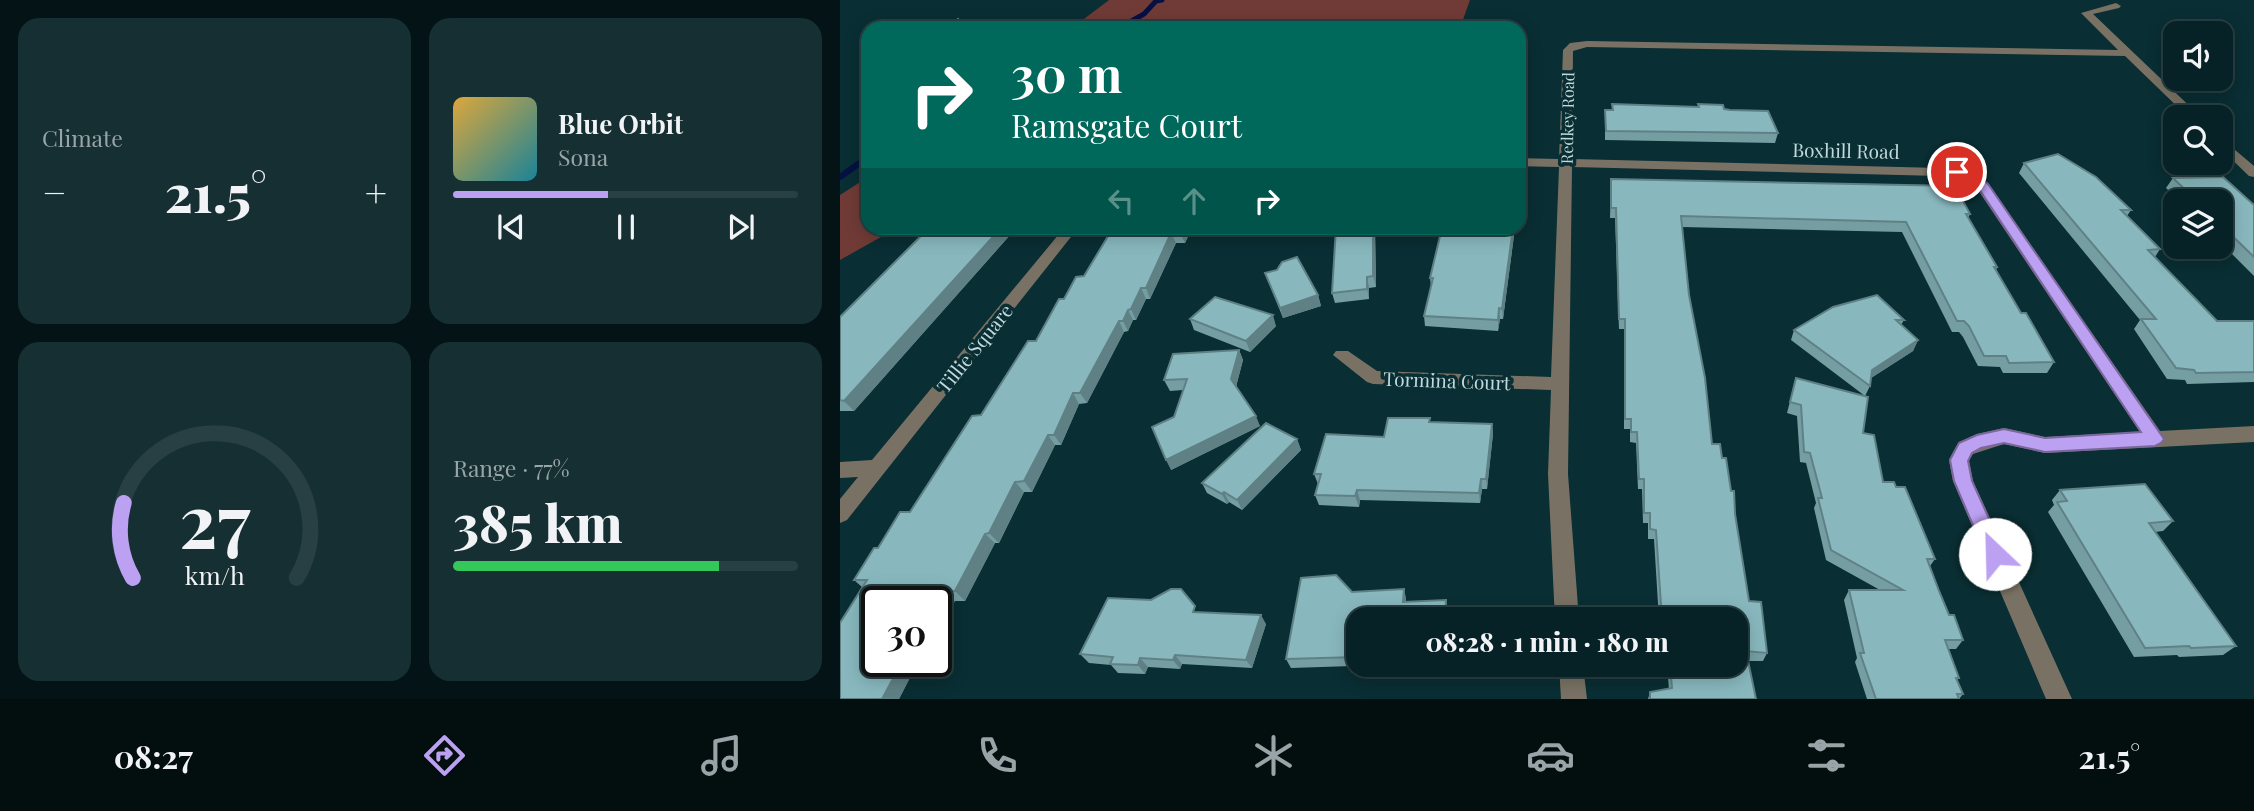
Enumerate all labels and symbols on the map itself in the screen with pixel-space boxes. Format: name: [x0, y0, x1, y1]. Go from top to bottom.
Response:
street label: Redkey Road: [1556, 72, 1578, 164]
street label: Boxhill Road: [1792, 136, 1900, 164]
pin: [1927, 142, 1987, 202]
street label: Tillie Square: [930, 298, 1018, 398]
street label: Tormina Court: [1383, 365, 1511, 395]
position arrow: [1958, 517, 2032, 591]
speed limit sign: 30: [861, 586, 952, 677]

